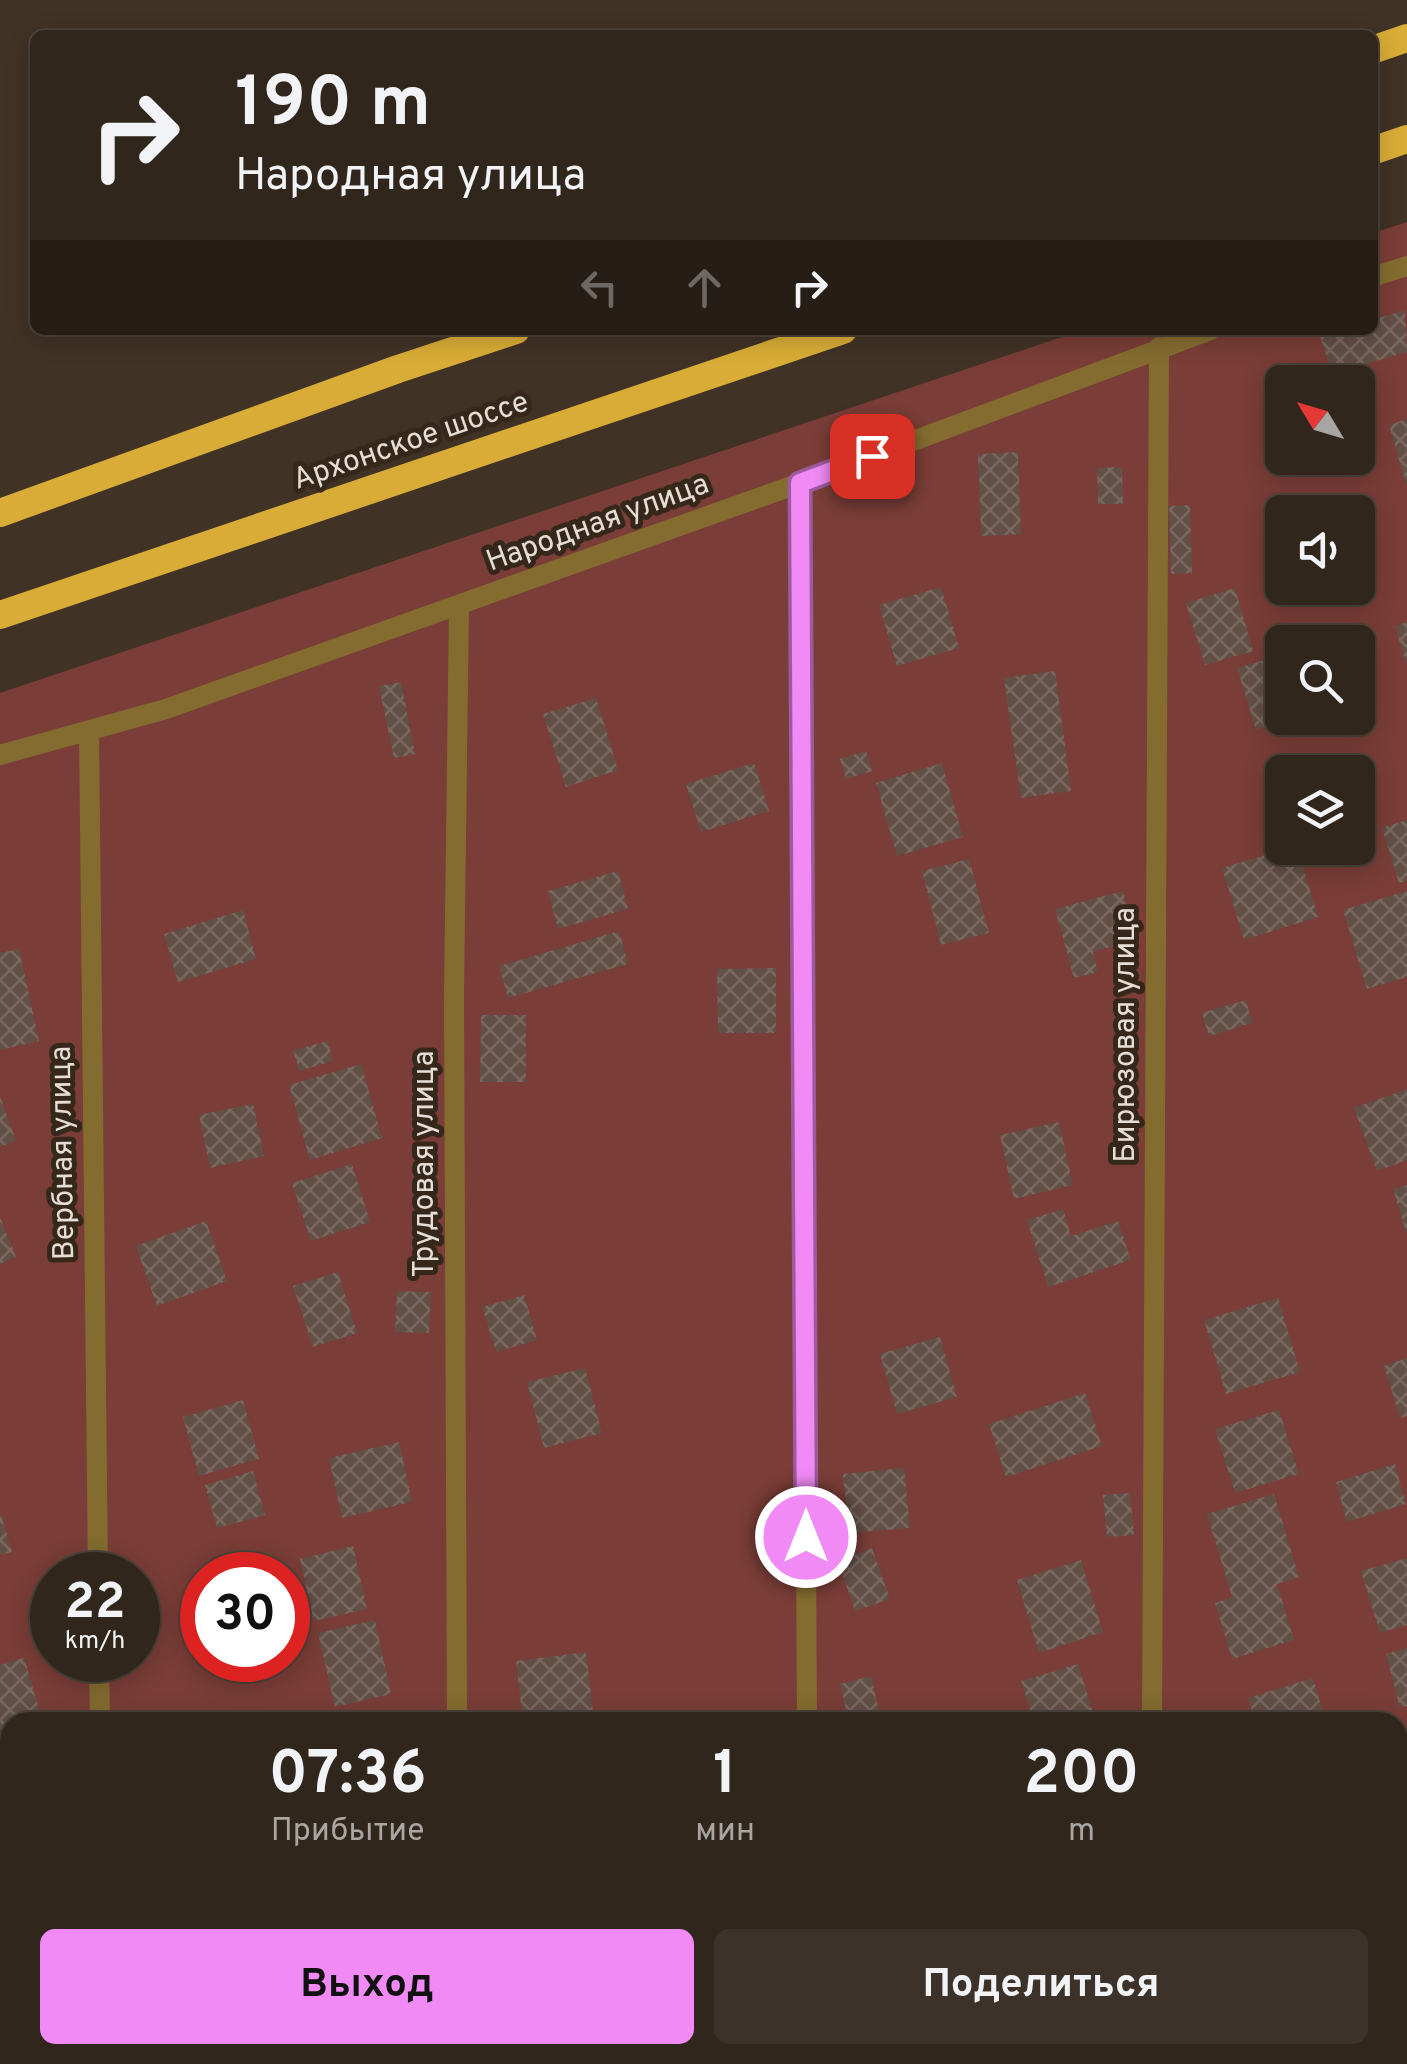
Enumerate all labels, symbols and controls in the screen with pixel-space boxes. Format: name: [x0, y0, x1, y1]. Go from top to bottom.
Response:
text: 190 m: [235, 62, 431, 151]
icon: right: [70, 70, 200, 200]
text: Народная улица: [235, 149, 586, 206]
icon: left: [572, 260, 627, 315]
icon: ahead: [677, 260, 732, 315]
icon: right: [782, 260, 837, 315]
north arrow: [1265, 365, 1375, 475]
map controls: [1265, 365, 1375, 865]
street label: Архонское шоссе: [288, 384, 534, 500]
pin: [830, 414, 915, 499]
icon: arrive: [845, 429, 900, 484]
street label: Народная улица: [482, 467, 714, 581]
button: sound: [1265, 495, 1375, 605]
button: search: [1265, 625, 1375, 735]
button: layers: [1265, 755, 1375, 865]
street label: Бирюзовая улица: [1108, 907, 1145, 1163]
street label: Вербная улица: [44, 1046, 84, 1260]
street label: Трудовая улица: [407, 1051, 444, 1277]
position arrow: [754, 1485, 858, 1589]
speed limit sign: 30: [180, 1552, 310, 1682]
text: 22: [64, 1573, 126, 1636]
text: km/h: [65, 1626, 125, 1658]
text: 07:36: [269, 1739, 427, 1815]
text: 1: [713, 1739, 737, 1815]
text: 200: [1024, 1739, 1139, 1815]
text: Прибытие: [271, 1812, 424, 1852]
text: мин: [695, 1812, 755, 1852]
text: m: [1068, 1812, 1095, 1852]
button: Выход: [40, 1929, 694, 2044]
button: Поделиться: [714, 1929, 1368, 2044]

